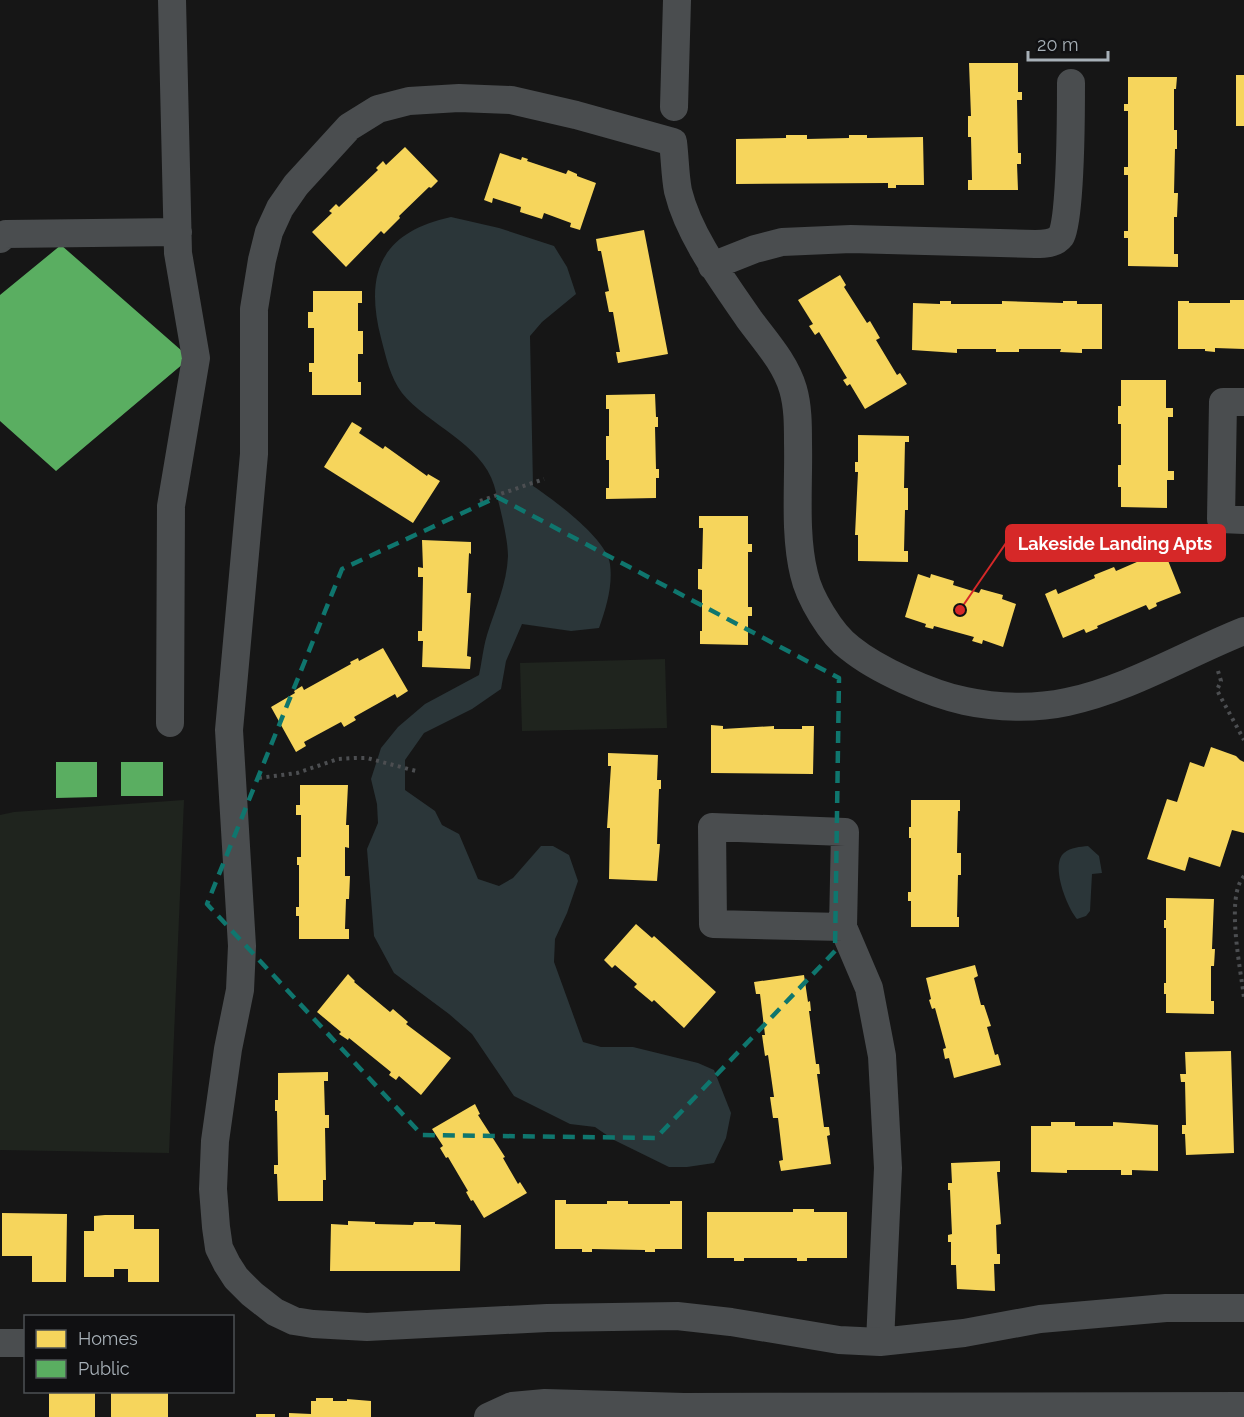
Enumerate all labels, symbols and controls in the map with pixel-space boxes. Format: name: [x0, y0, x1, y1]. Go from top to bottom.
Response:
scale bar: [1028, 24, 1108, 62]
text: 20 m: [1037, 34, 1079, 55]
callout: Lakeside Landing Apts: [1006, 525, 1225, 561]
text: Lakeside Landing Apts: [1018, 533, 1212, 554]
legend: [24, 1315, 234, 1393]
text: Homes: [78, 1328, 138, 1349]
text: Public: [78, 1358, 130, 1379]

